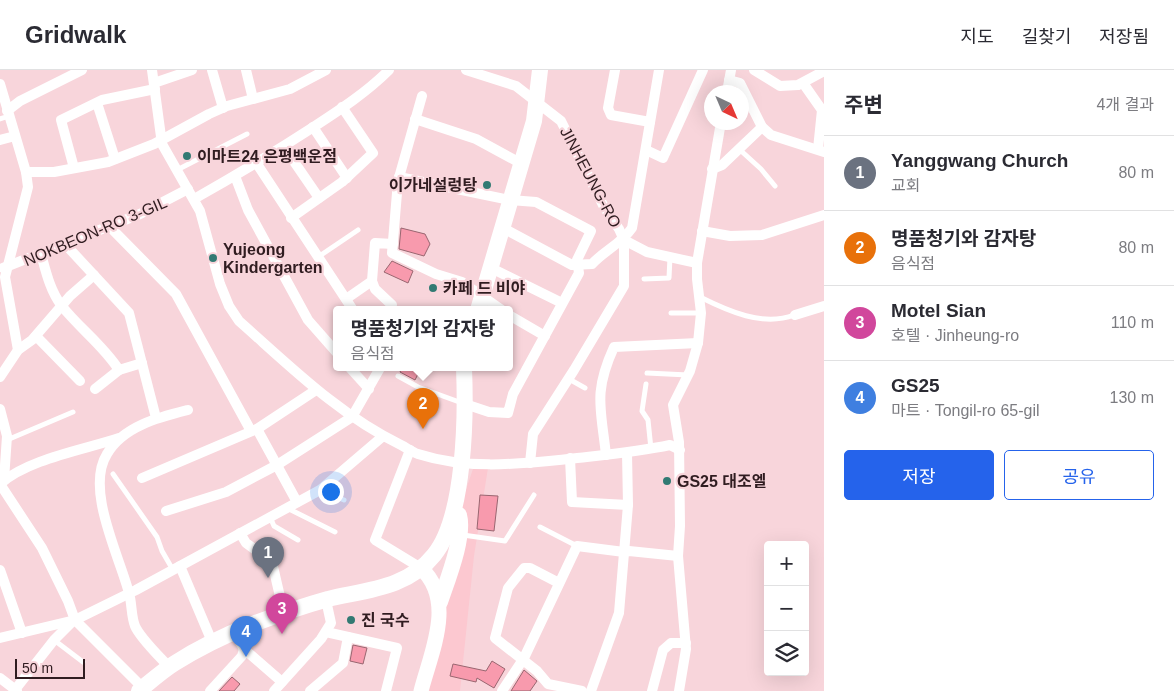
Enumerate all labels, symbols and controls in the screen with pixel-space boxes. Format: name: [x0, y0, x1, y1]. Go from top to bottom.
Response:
text: Gridwalk: [25, 21, 126, 48]
text: 지도: [961, 27, 994, 47]
text: 길찾기: [1022, 27, 1071, 47]
text: 저장됨: [1099, 27, 1149, 47]
north arrow: [704, 85, 749, 130]
text: 주변: [844, 93, 883, 116]
text: 4개 결과: [1096, 96, 1154, 113]
street label: JINHEUNG-RO: [557, 124, 624, 230]
place label: 이마트24 은평백운점: [197, 148, 337, 165]
marker: 이마트24 은평백운점: [181, 150, 193, 162]
text: Yanggwang Church: [891, 150, 1068, 171]
text: 1: [856, 164, 864, 181]
text: 80 m: [1118, 164, 1154, 181]
place label: 이가네설렁탕: [389, 177, 477, 194]
text: 교회: [891, 177, 920, 194]
marker: 이가네설렁탕: [481, 179, 493, 191]
street label: NOKBEON-RO 3-GIL: [21, 194, 169, 269]
text: 명품청기와 감자탕: [891, 228, 1036, 249]
text: 2: [856, 239, 864, 256]
text: 80 m: [1118, 239, 1154, 256]
place label: Yujeong Kindergarten: [223, 241, 323, 276]
marker: Yujeong Kindergarten: [207, 252, 219, 264]
text: 음식점: [891, 255, 935, 272]
place label: 카페 드 비야: [443, 280, 526, 297]
marker: 카페 드 비야: [427, 282, 439, 294]
text: Motel Sian: [891, 300, 986, 321]
popup: [333, 306, 513, 371]
text: 3: [856, 314, 864, 331]
text: 110 m: [1111, 314, 1154, 331]
text: 명품청기와 감자탕: [350, 318, 496, 339]
text: 호텔 · Jinheung-ro: [891, 327, 1019, 344]
text: 음식점: [350, 345, 395, 362]
text: GS25: [891, 375, 940, 396]
pin: 2: [407, 388, 439, 429]
text: 4: [856, 389, 864, 406]
text: 130 m: [1110, 389, 1154, 406]
text: 마트 · Tongil-ro 65-gil: [891, 402, 1040, 419]
button: 저장: [844, 450, 994, 500]
button: 공유: [1004, 450, 1154, 500]
place label: GS25 대조엘: [677, 473, 767, 490]
marker: GS25 대조엘: [661, 475, 673, 487]
your location: [318, 479, 344, 505]
pin: 1: [252, 537, 284, 578]
map controls: [764, 541, 809, 676]
button: +: [764, 541, 809, 586]
button: −: [764, 586, 809, 631]
pin: 3: [266, 593, 298, 634]
place label: 진 국수: [361, 612, 410, 629]
marker: 진 국수: [345, 614, 357, 626]
pin: 4: [230, 616, 262, 657]
button: layers: [764, 631, 809, 676]
scale bar: [15, 656, 85, 679]
text: 50 m: [22, 660, 53, 676]

